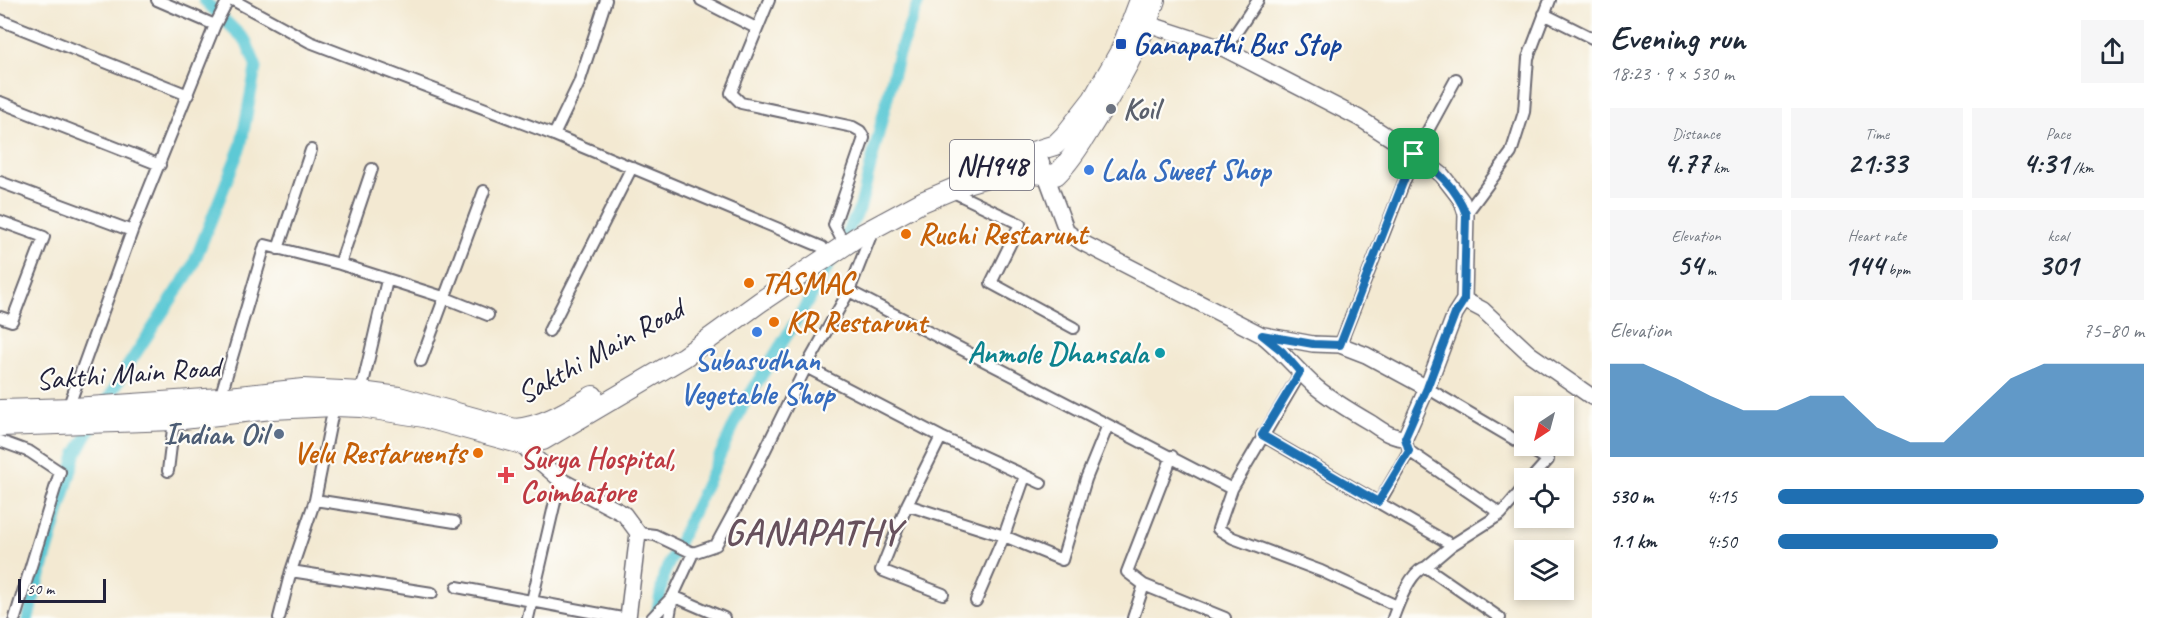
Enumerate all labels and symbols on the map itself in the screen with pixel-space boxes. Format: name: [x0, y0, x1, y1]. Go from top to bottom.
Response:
place label: Ganapathi Bus Stop: [1133, 25, 1343, 63]
marker: Ganapathi Bus Stop: [1114, 37, 1128, 51]
place label: Koil: [1123, 90, 1164, 128]
marker: Koil: [1104, 102, 1118, 116]
pin: [1388, 128, 1439, 179]
road number: NH948: [950, 140, 1034, 190]
place label: Lala Sweet Shop: [1101, 151, 1273, 189]
marker: Lala Sweet Shop: [1082, 163, 1096, 177]
place label: Ruchi Restarunt: [918, 215, 1090, 253]
marker: Ruchi Restarunt: [899, 227, 913, 241]
place label: TASMAC: [761, 264, 857, 302]
marker: TASMAC: [742, 276, 756, 290]
street label: Sakthi Main Road: [510, 288, 694, 412]
place label: KR Restarunt: [786, 303, 929, 341]
marker: KR Restarunt: [767, 315, 781, 329]
marker: Subasudhan Vegetable Shop: [750, 325, 764, 339]
place label: Anmole Dhansala: [967, 334, 1151, 372]
place label: Subasudhan Vegetable Shop: [680, 341, 837, 413]
marker: Anmole Dhansala: [1153, 346, 1167, 360]
street label: Sakthi Main Road: [35, 347, 226, 398]
north arrow: [1514, 396, 1574, 456]
place label: Indian Oil: [164, 415, 273, 453]
marker: Indian Oil: [272, 427, 286, 441]
place label: Velu Restaruents: [293, 434, 469, 472]
place label: Surya Hospital, Coimbatore: [520, 439, 675, 511]
marker: Velu Restaruents: [471, 446, 485, 460]
marker: Surya Hospital, Coimbatore: [497, 466, 515, 484]
district label: GANAPATHY: [725, 509, 908, 555]
scale bar: [18, 576, 106, 604]

